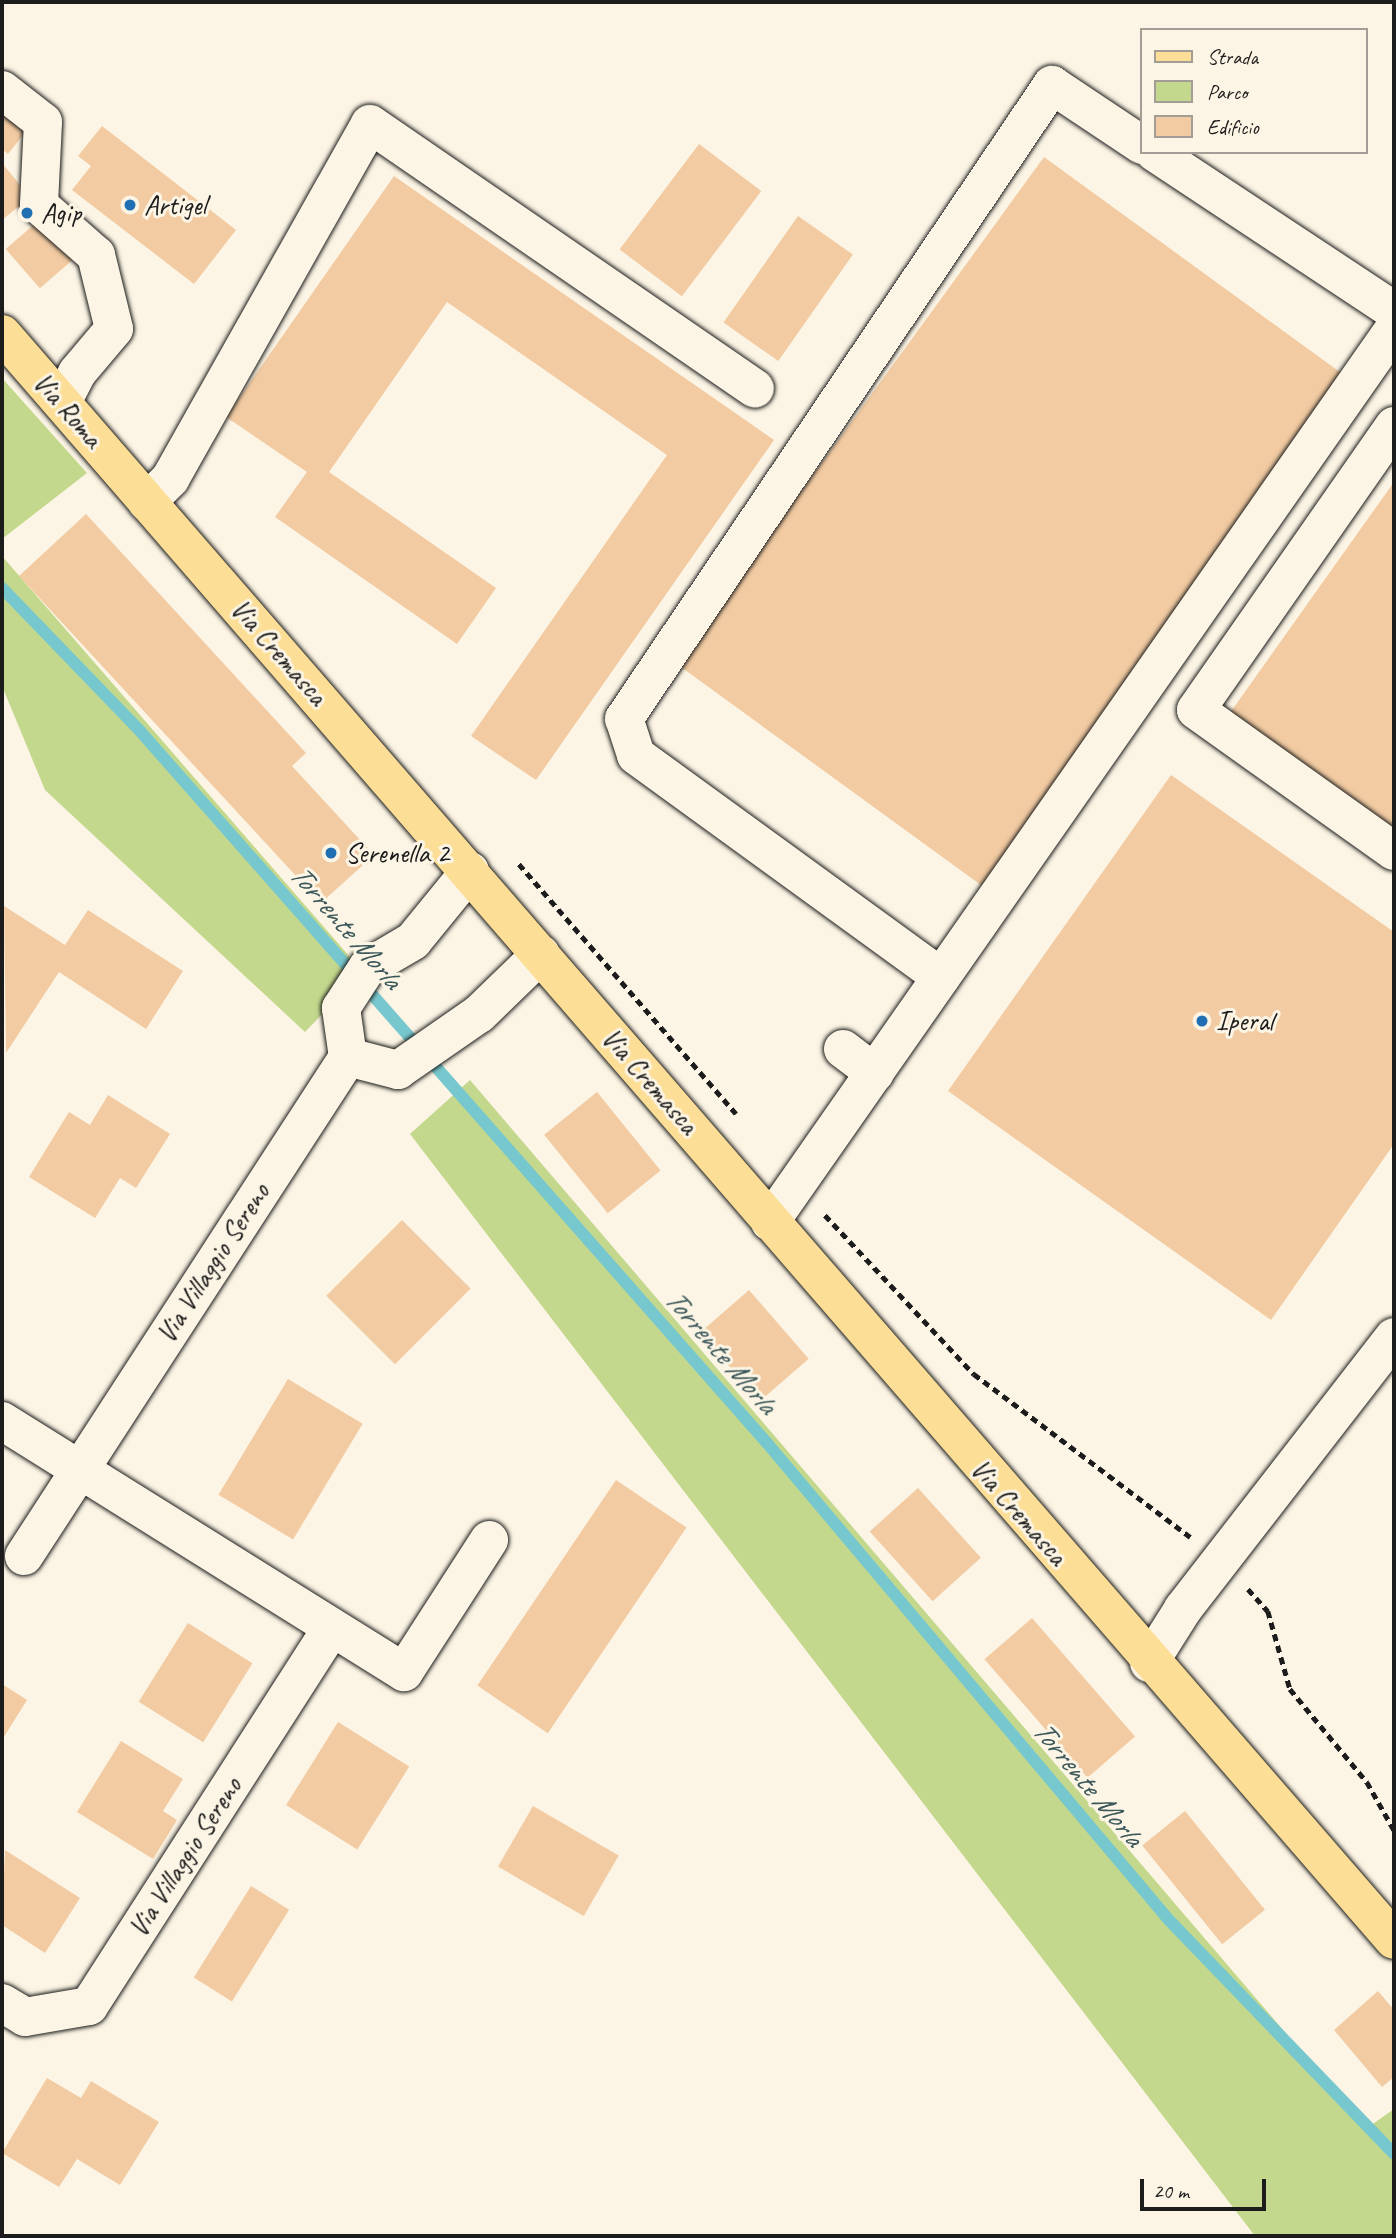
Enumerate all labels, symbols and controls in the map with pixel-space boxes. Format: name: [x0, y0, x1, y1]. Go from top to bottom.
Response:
legend: [1140, 28, 1368, 154]
text: Strada: [1207, 44, 1258, 70]
text: Parco: [1207, 79, 1247, 105]
text: Edificio: [1207, 114, 1259, 140]
place label: Artigel: [144, 188, 206, 222]
place label: Agip: [41, 196, 81, 230]
marker: Artigel: [122, 197, 138, 213]
marker: Agip: [19, 205, 35, 221]
street label: Via Roma: [26, 366, 110, 454]
street label: Via Cremasca: [224, 592, 334, 712]
place label: Serenella 2: [345, 836, 449, 870]
marker: Serenella 2: [323, 845, 339, 861]
water label: Torrente Morla: [282, 856, 410, 996]
place label: Iperal: [1216, 1004, 1273, 1038]
marker: Iperal: [1194, 1013, 1210, 1029]
street label: Via Cremasca: [595, 1021, 705, 1141]
street label: Via Villaggio Sereno: [149, 1177, 277, 1349]
water label: Torrente Morla: [657, 1281, 785, 1421]
street label: Via Cremasca: [964, 1452, 1074, 1572]
water label: Torrente Morla: [1025, 1713, 1151, 1853]
street label: Via Villaggio Sereno: [121, 1771, 249, 1943]
scale bar: [1144, 2164, 1270, 2208]
text: 20 m: [1153, 2178, 1189, 2204]

